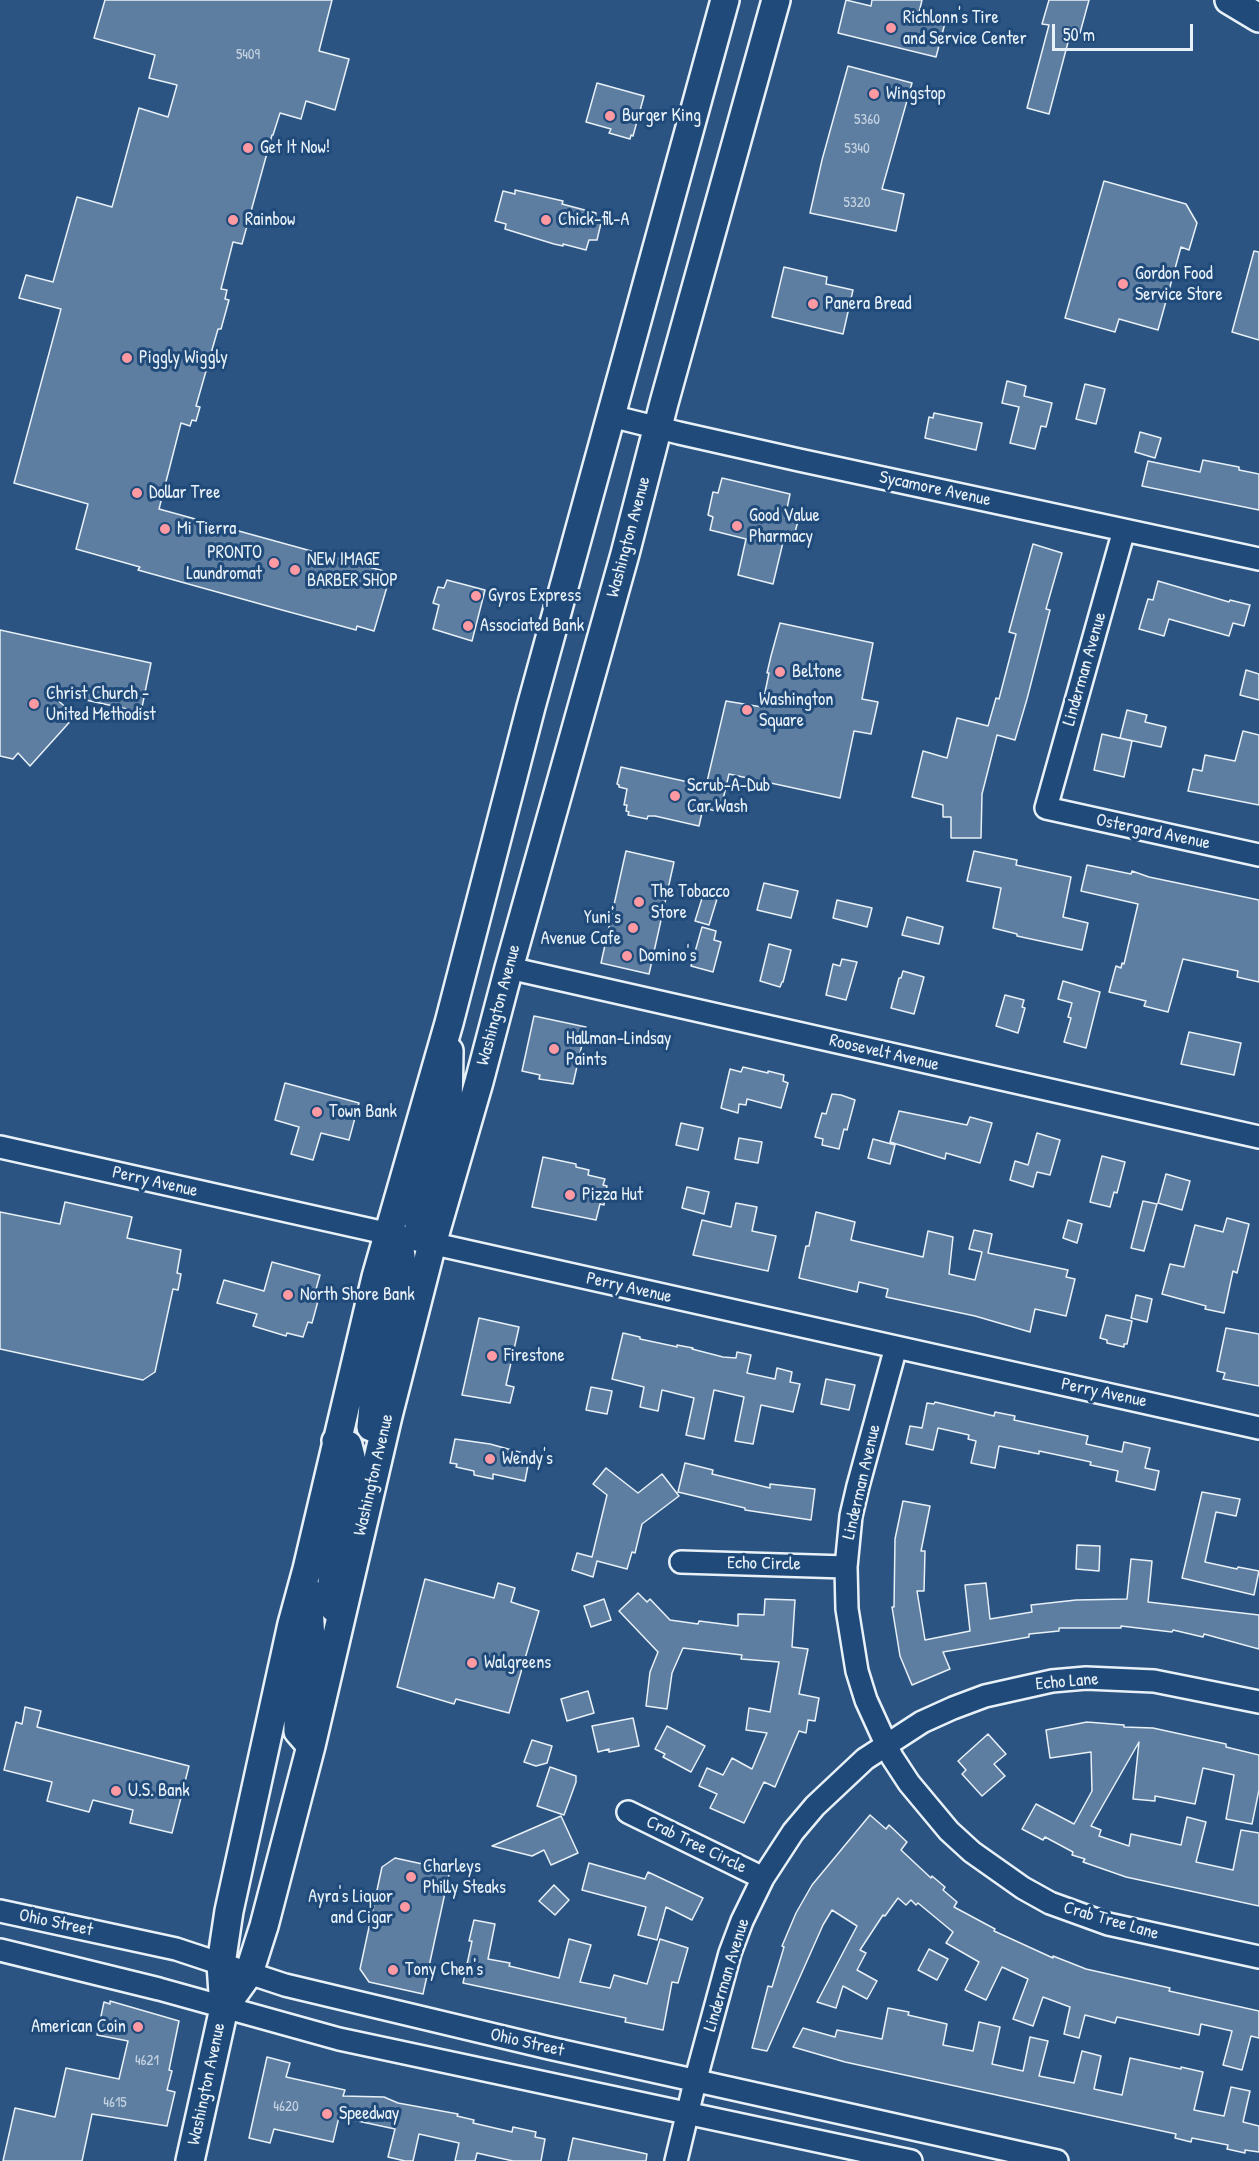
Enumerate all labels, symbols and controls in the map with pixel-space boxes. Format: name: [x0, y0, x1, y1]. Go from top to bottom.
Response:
place label: Richlonn's Tire and Service Center: [903, 7, 1027, 50]
scale bar: [1055, 12, 1196, 50]
marker: Richlonn's Tire and Service Center: [884, 21, 898, 35]
text: 50 m: [1063, 22, 1095, 47]
house number: 5409: [236, 46, 260, 64]
place label: Wingstop: [886, 83, 945, 105]
marker: Wingstop: [867, 87, 881, 101]
place label: Burger King: [622, 105, 701, 127]
marker: Burger King: [603, 109, 617, 123]
house number: 5360: [854, 111, 880, 129]
place label: Get It Now!: [260, 137, 330, 159]
house number: 5340: [844, 140, 870, 158]
marker: Get It Now!: [241, 141, 255, 155]
house number: 5320: [844, 194, 870, 212]
place label: Rainbow: [245, 209, 295, 231]
place label: Chick-fil-A: [558, 209, 629, 231]
marker: Rainbow: [226, 213, 240, 227]
marker: Chick-fil-A: [539, 213, 553, 227]
place label: Gordon Food Service Store: [1135, 263, 1223, 306]
marker: Gordon Food Service Store: [1116, 277, 1130, 291]
place label: Panera Bread: [825, 293, 911, 315]
marker: Panera Bread: [806, 297, 820, 311]
place label: Piggly Wiggly: [139, 347, 228, 369]
marker: Piggly Wiggly: [120, 351, 134, 365]
street label: Sycamore Avenue: [877, 467, 993, 511]
street label: Washington Avenue: [602, 474, 656, 600]
place label: Dollar Tree: [149, 482, 220, 504]
marker: Dollar Tree: [130, 486, 144, 500]
place label: Good Value Pharmacy: [749, 505, 820, 548]
place label: Mi Tierra: [177, 518, 236, 540]
marker: Good Value Pharmacy: [730, 519, 744, 533]
marker: Mi Tierra: [158, 522, 172, 536]
place label: PRONTO Laundromat: [186, 542, 262, 584]
place label: NEW IMAGE BARBER SHOP: [307, 549, 398, 592]
marker: PRONTO Laundromat: [267, 556, 281, 570]
marker: NEW IMAGE BARBER SHOP: [288, 563, 302, 577]
place label: Gyros Express: [488, 585, 581, 607]
marker: Gyros Express: [469, 589, 483, 603]
street label: Linderman Avenue: [1058, 610, 1112, 728]
place label: Associated Bank: [480, 615, 584, 637]
marker: Associated Bank: [461, 619, 475, 633]
place label: Beltone: [792, 661, 842, 683]
marker: Beltone: [773, 665, 787, 679]
place label: Christ Church - United Methodist: [46, 683, 156, 726]
place label: Washington Square: [759, 689, 833, 732]
marker: Christ Church - United Methodist: [27, 697, 41, 711]
marker: Washington Square: [740, 703, 754, 717]
place label: Scrub-A-Dub Car Wash: [687, 775, 770, 818]
marker: Scrub-A-Dub Car Wash: [668, 789, 682, 803]
street label: Ostergard Avenue: [1094, 809, 1212, 855]
place label: The Tobacco Store: [651, 881, 730, 924]
marker: The Tobacco Store: [632, 895, 646, 909]
place label: Yuni's Avenue Cafe: [541, 907, 621, 950]
marker: Yuni's Avenue Cafe: [626, 921, 640, 935]
street label: Washington Avenue: [472, 942, 526, 1068]
place label: Domino's: [639, 945, 696, 967]
marker: Domino's: [620, 949, 634, 963]
place label: Hallman-Lindsay Paints: [566, 1028, 671, 1070]
street label: Roosevelt Avenue: [827, 1030, 941, 1076]
marker: Hallman-Lindsay Paints: [547, 1042, 561, 1056]
place label: Town Bank: [329, 1101, 397, 1123]
marker: Town Bank: [310, 1105, 324, 1119]
street label: Perry Avenue: [110, 1162, 200, 1202]
place label: Pizza Hut: [582, 1184, 643, 1206]
marker: Pizza Hut: [563, 1188, 577, 1202]
street label: Perry Avenue: [584, 1268, 674, 1308]
place label: North Shore Bank: [300, 1284, 415, 1306]
marker: North Shore Bank: [281, 1288, 295, 1302]
place label: Firestone: [504, 1345, 565, 1367]
marker: Firestone: [485, 1349, 499, 1363]
street label: Perry Avenue: [1059, 1373, 1149, 1413]
street label: Washington Avenue: [350, 1412, 398, 1538]
street label: Linderman Avenue: [838, 1422, 886, 1542]
place label: Wendy's: [502, 1448, 553, 1470]
marker: Wendy's: [483, 1452, 497, 1466]
street label: Echo Circle: [727, 1553, 801, 1575]
place label: Walgreens: [484, 1652, 551, 1674]
marker: Walgreens: [465, 1656, 479, 1670]
street label: Echo Lane: [1035, 1668, 1099, 1696]
place label: U.S. Bank: [128, 1780, 190, 1802]
marker: U.S. Bank: [109, 1784, 123, 1798]
street label: Crab Tree Circle: [642, 1811, 750, 1879]
place label: Charleys Philly Steaks: [423, 1856, 506, 1898]
marker: Charleys Philly Steaks: [404, 1870, 418, 1884]
place label: Ayra's Liquor and Cigar: [308, 1886, 393, 1928]
street label: Crab Tree Lane: [1061, 1897, 1161, 1945]
marker: Ayra's Liquor and Cigar: [398, 1900, 412, 1914]
street label: Ohio Street: [17, 1905, 95, 1941]
street label: Linderman Avenue: [700, 1916, 754, 2034]
place label: Tony Chen's: [405, 1959, 483, 1981]
marker: Tony Chen's: [386, 1963, 400, 1977]
place label: American Coin: [31, 2016, 126, 2038]
marker: American Coin: [131, 2020, 145, 2034]
street label: Washington Avenue: [184, 2021, 230, 2147]
street label: Ohio Street: [488, 2024, 566, 2062]
house number: 4621: [135, 2052, 159, 2070]
house number: 4615: [103, 2094, 127, 2112]
house number: 4620: [273, 2098, 299, 2116]
place label: Speedway: [339, 2103, 399, 2125]
marker: Speedway: [320, 2107, 334, 2121]

